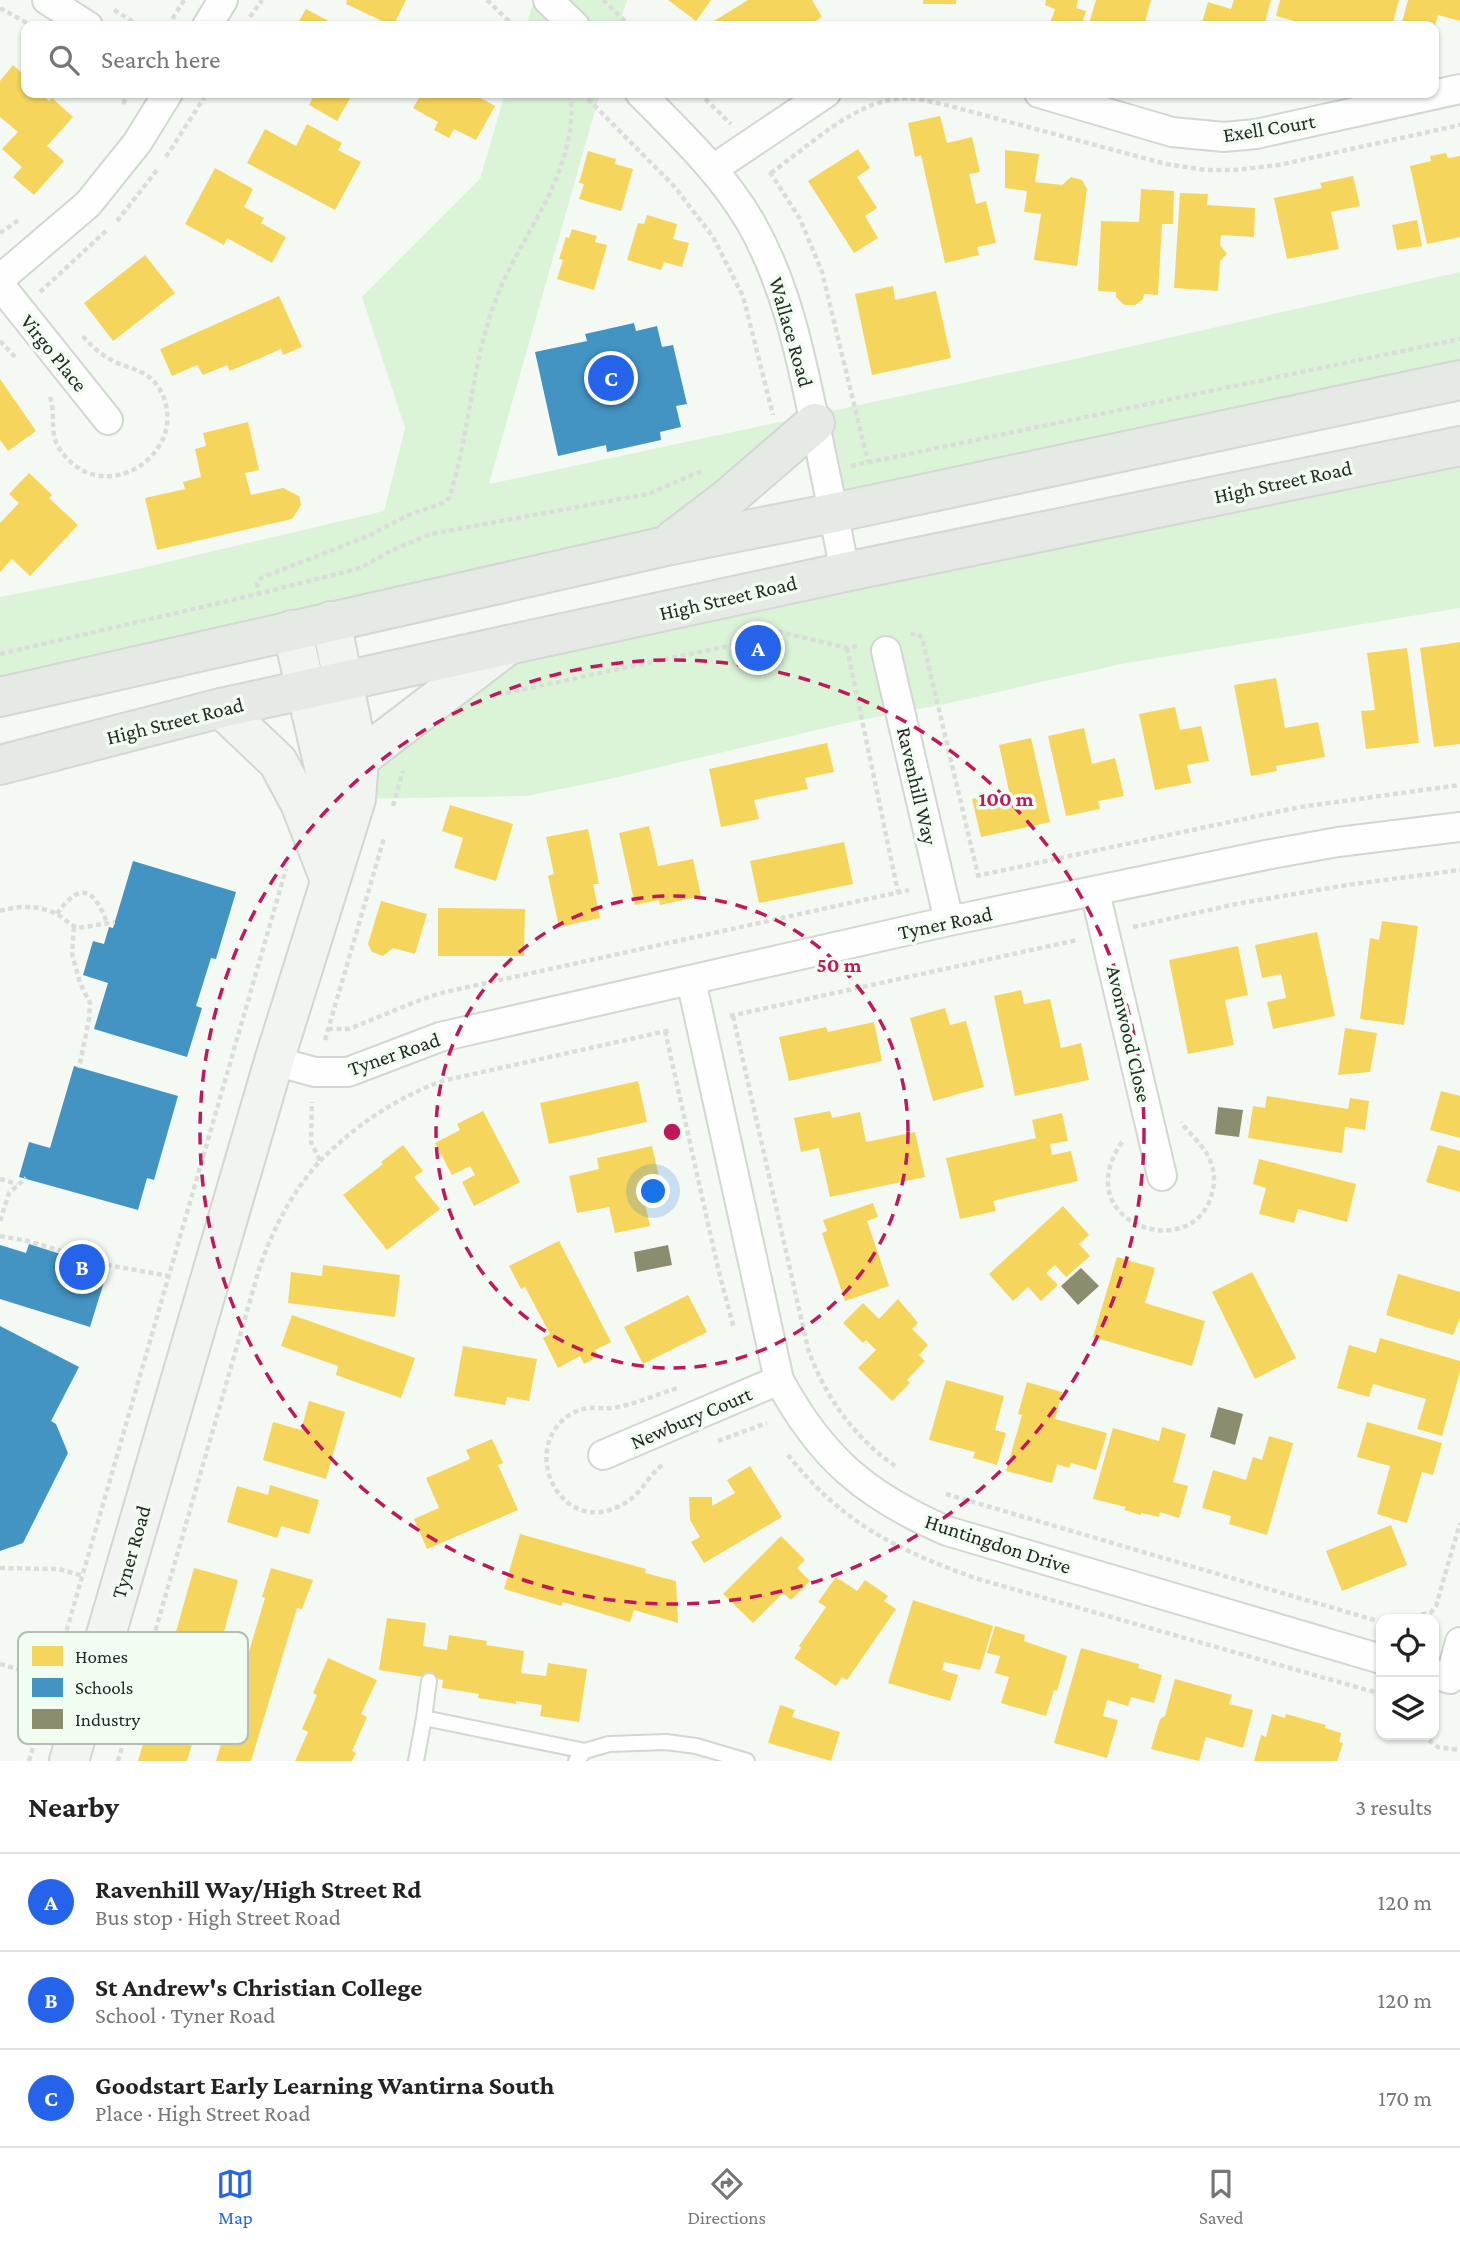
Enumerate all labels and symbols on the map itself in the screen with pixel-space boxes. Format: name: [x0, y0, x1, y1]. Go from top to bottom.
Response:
street label: Exell Court: [1221, 109, 1318, 147]
street label: Wallace Road: [764, 274, 818, 390]
street label: Virgo Place: [16, 310, 92, 396]
pin: C: [588, 352, 634, 404]
street label: High Street Road: [1212, 456, 1354, 508]
street label: High Street Road: [657, 571, 799, 625]
pin: A: [735, 622, 781, 674]
street label: High Street Road: [104, 692, 246, 750]
street label: Ravenhill Way: [892, 725, 942, 848]
text: 100 m: [978, 787, 1034, 811]
street label: Tyner Road: [896, 901, 994, 945]
text: 50 m: [817, 953, 862, 977]
street label: Avonwood Close: [1102, 963, 1156, 1105]
street label: Tyner Road: [345, 1027, 443, 1081]
centre of rings: [660, 1120, 684, 1144]
your location: [636, 1174, 670, 1208]
pin: B: [59, 1241, 105, 1293]
street label: Newbury Court: [627, 1381, 756, 1454]
street label: Tyner Road: [106, 1503, 156, 1601]
street label: Huntingdon Drive: [922, 1509, 1074, 1579]
legend: [18, 1632, 248, 1744]
text: Homes: [75, 1646, 128, 1667]
text: Schools: [75, 1677, 133, 1698]
text: Industry: [75, 1709, 141, 1730]

